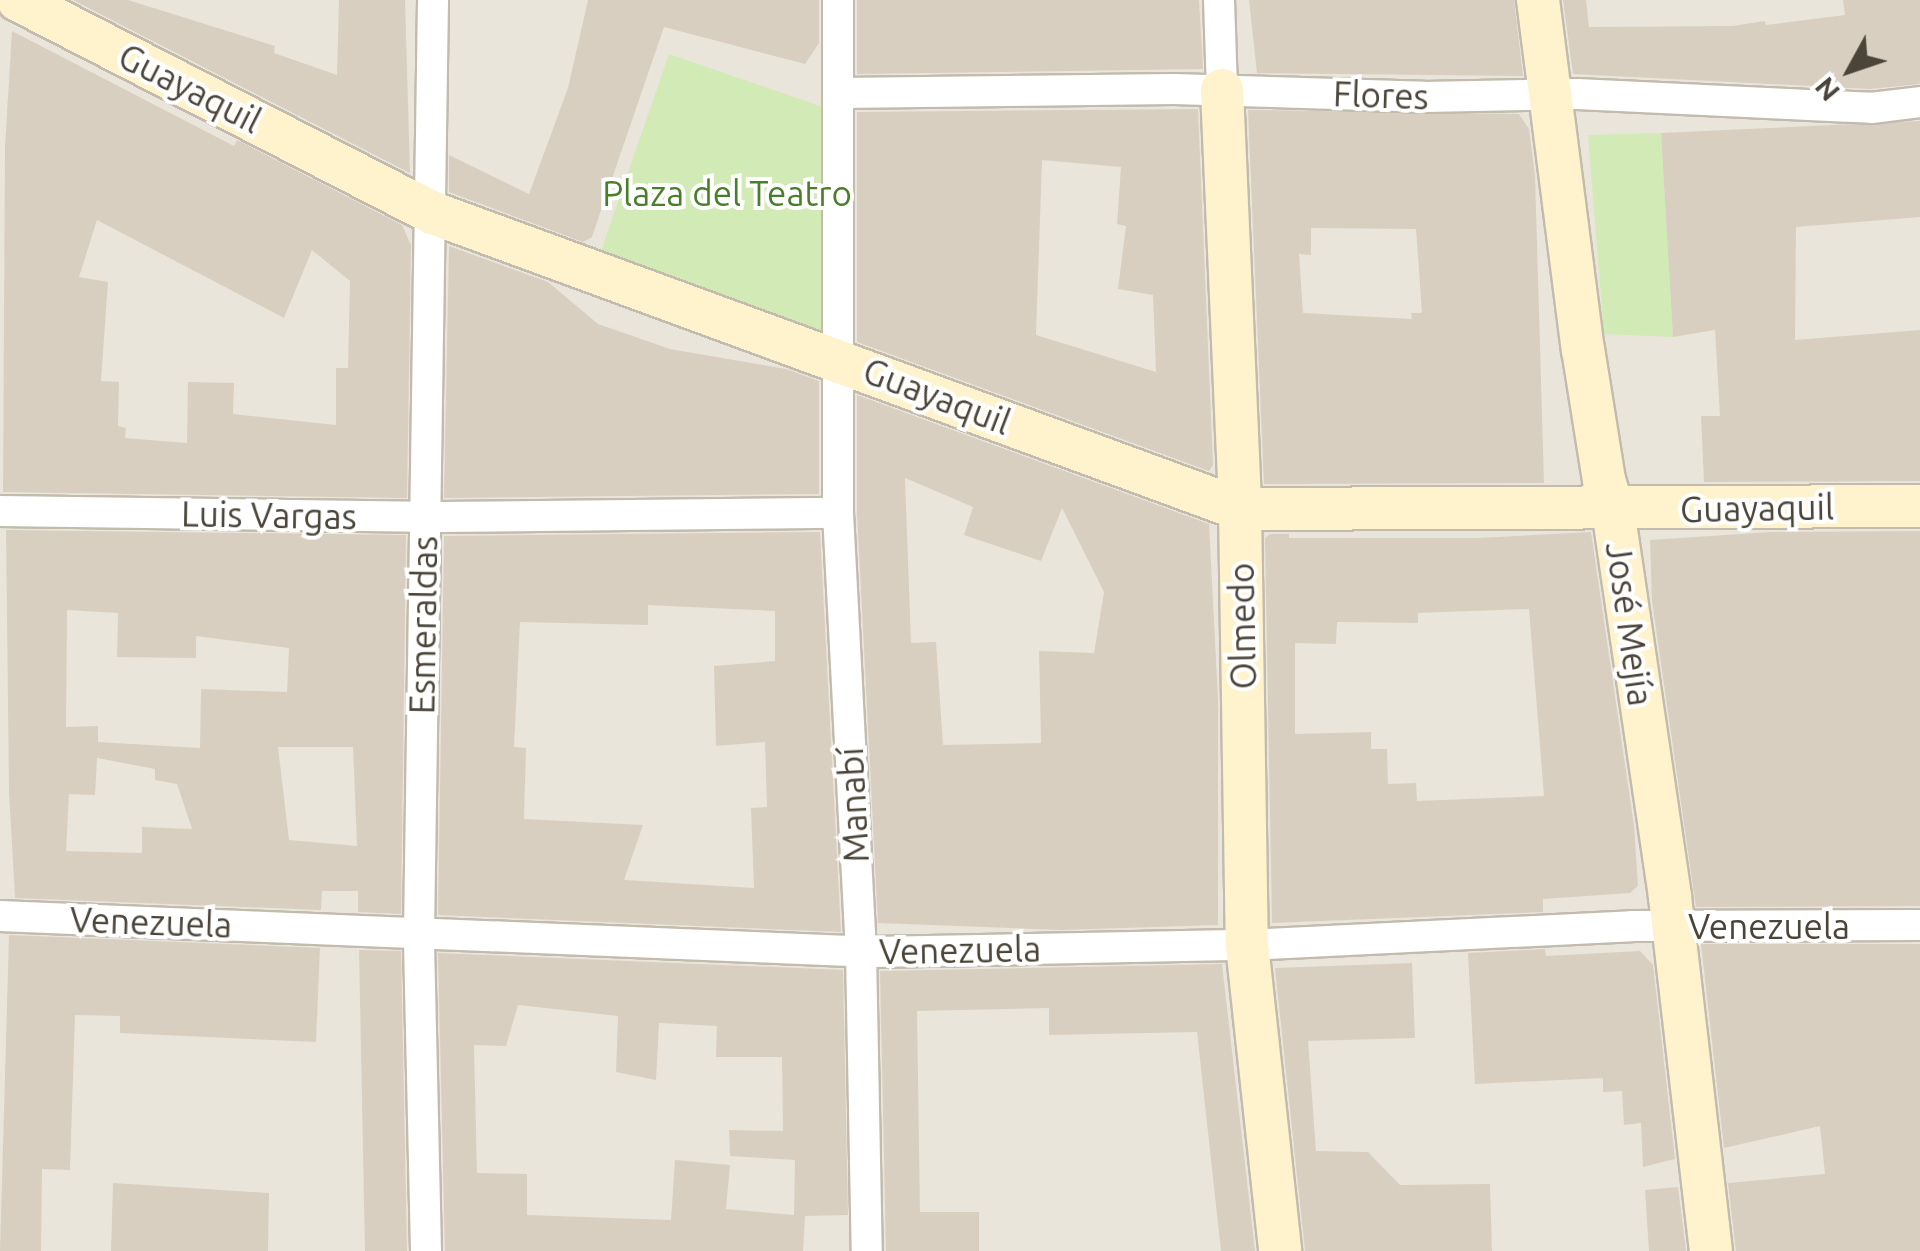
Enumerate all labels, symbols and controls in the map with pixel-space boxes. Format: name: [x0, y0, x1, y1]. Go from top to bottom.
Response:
north arrow: [1800, 20, 1900, 120]
street label: Guayaquil: [112, 34, 268, 142]
street label: Flores: [1332, 72, 1430, 118]
text: N: [1808, 72, 1845, 108]
park label: Plaza del Teatro: [602, 172, 852, 214]
street label: Guayaquil: [858, 349, 1016, 443]
street label: Guayaquil: [1680, 486, 1834, 530]
street label: Luis Vargas: [181, 492, 357, 538]
street label: Esmeraldas: [400, 535, 446, 715]
street label: José Mejía: [1598, 539, 1662, 709]
street label: Olmedo: [1220, 562, 1264, 690]
street label: Manabí: [829, 746, 877, 864]
street label: Venezuela: [69, 898, 233, 946]
street label: Venezuela: [1688, 905, 1850, 947]
street label: Venezuela: [879, 928, 1041, 972]

